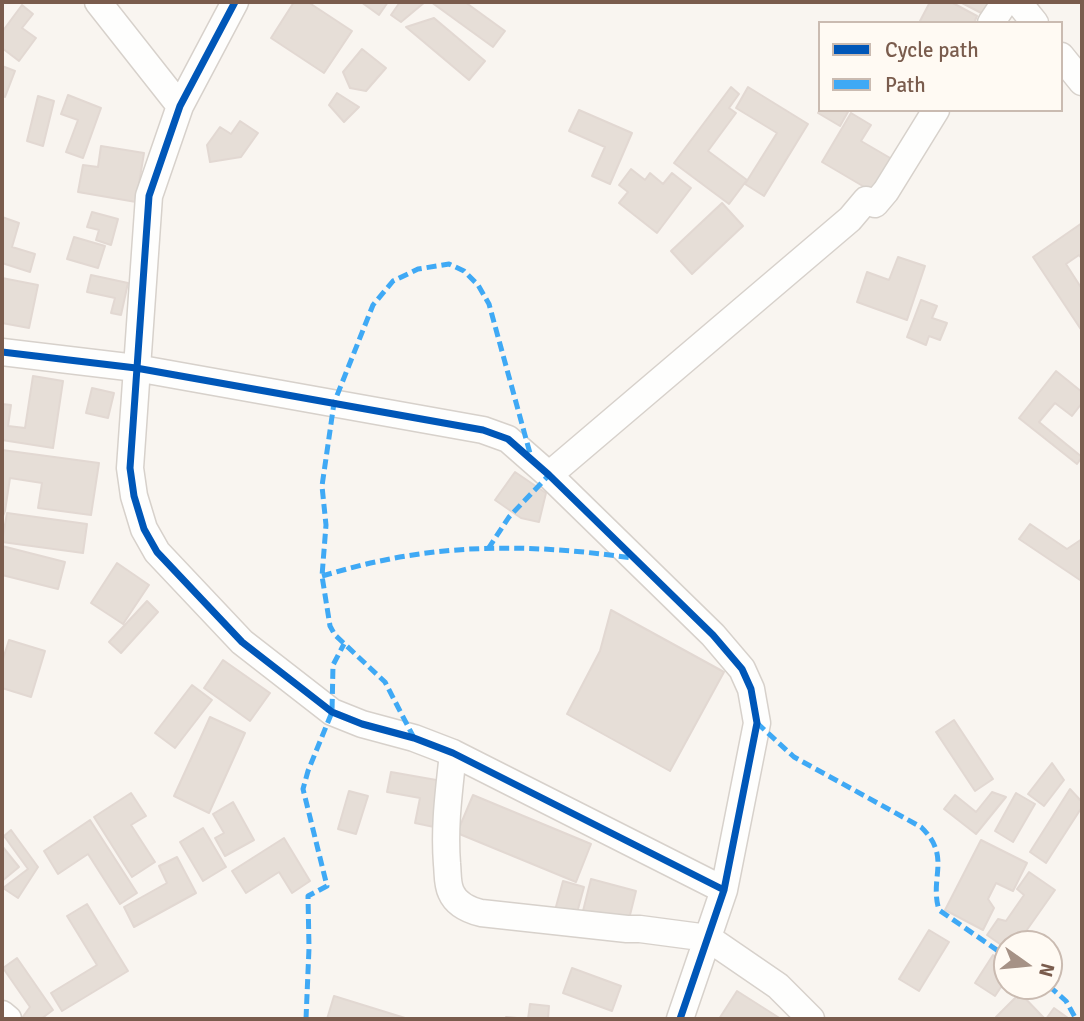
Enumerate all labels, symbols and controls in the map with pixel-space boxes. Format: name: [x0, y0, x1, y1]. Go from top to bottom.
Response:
legend: [818, 21, 1063, 112]
text: Cycle path: [885, 37, 979, 63]
text: Path: [885, 72, 926, 98]
north arrow: [993, 930, 1063, 1000]
text: N: [1033, 960, 1060, 979]

